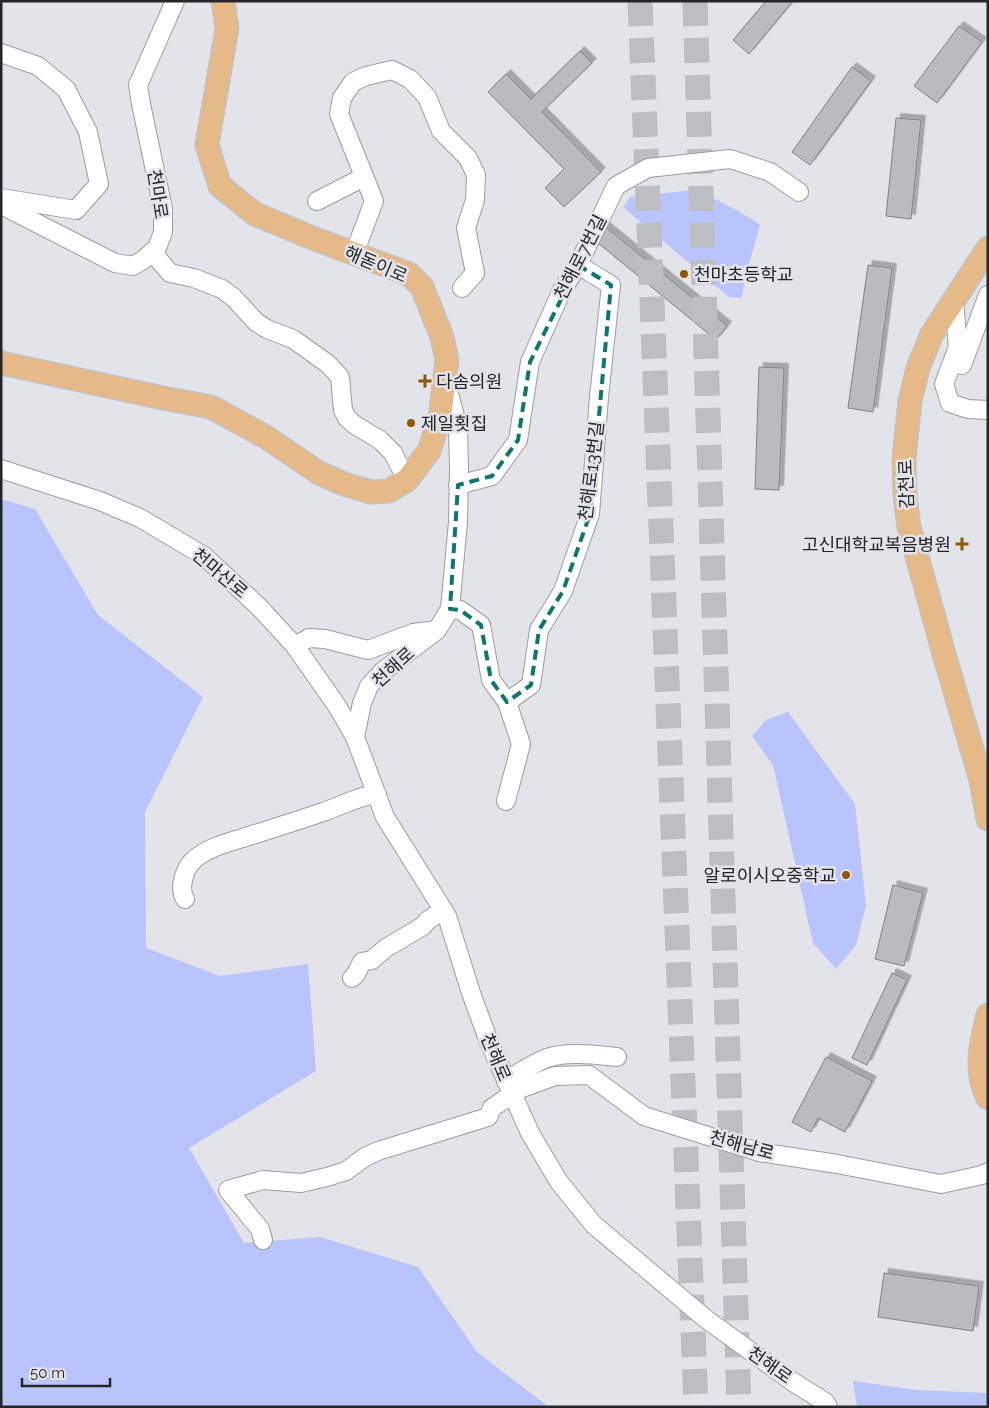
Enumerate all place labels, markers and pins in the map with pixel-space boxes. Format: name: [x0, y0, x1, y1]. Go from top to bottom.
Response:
place label: 천마초등학교: [694, 264, 793, 285]
marker: 천마초등학교: [678, 268, 690, 280]
place label: 다솜의원: [436, 371, 502, 392]
marker: 다솜의원: [418, 374, 432, 388]
place label: 제일횟집: [421, 413, 487, 434]
marker: 제일횟집: [405, 417, 417, 429]
place label: 고신대학교복음병원: [802, 534, 951, 555]
marker: 고신대학교복음병원: [955, 537, 969, 551]
place label: 알로이시오중학교: [704, 865, 836, 886]
marker: 알로이시오중학교: [840, 869, 852, 881]

